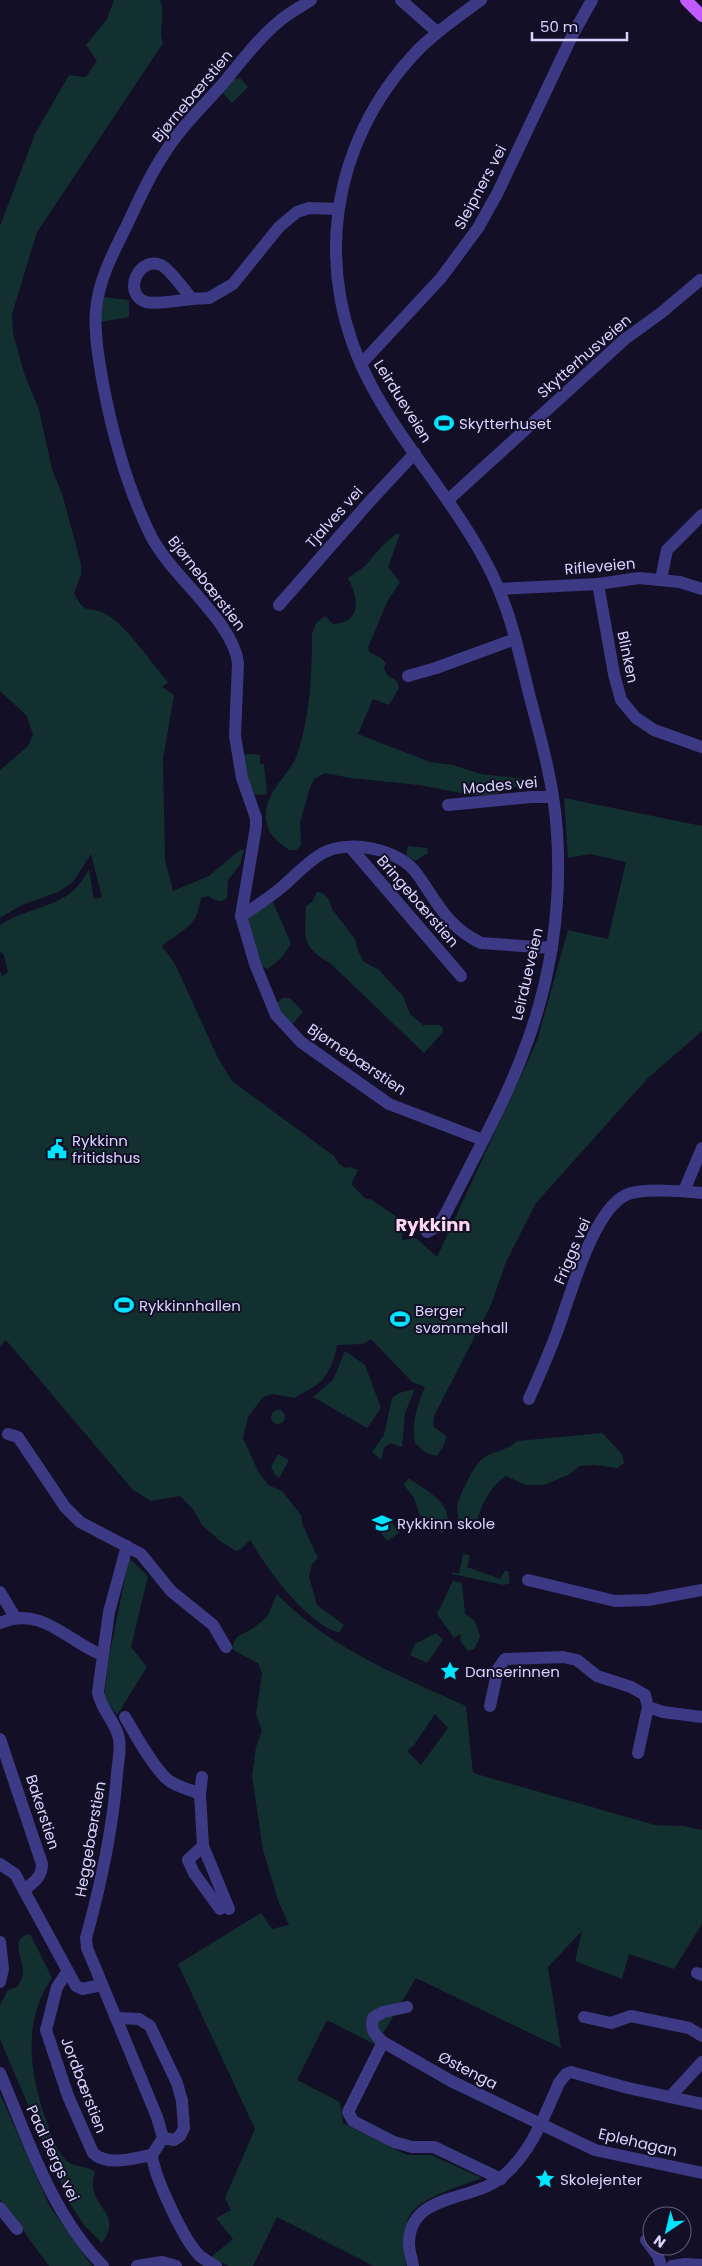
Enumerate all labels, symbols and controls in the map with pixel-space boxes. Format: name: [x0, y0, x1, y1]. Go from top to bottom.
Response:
scale bar: [532, 10, 627, 42]
text: 50 m: [540, 16, 578, 37]
street label: Bjørnebærstien: [147, 45, 237, 147]
street label: Sleipners vei: [449, 141, 511, 233]
street label: Skytterhusveien: [533, 309, 635, 403]
street label: Leirdueveien: [369, 355, 437, 447]
sports icon: Skytterhuset: [433, 412, 455, 434]
place label: Skytterhuset: [459, 413, 552, 434]
street label: Tjalves vei: [301, 482, 367, 552]
street label: Bjørnebærstien: [163, 531, 251, 635]
street label: Rifleveien: [564, 552, 636, 580]
street label: Blinken: [612, 629, 644, 685]
street label: Modes vei: [462, 771, 538, 799]
street label: Bringebærstien: [372, 850, 464, 952]
street label: Leirdueveien: [506, 926, 548, 1022]
street label: Bjørnebærstien: [303, 1018, 411, 1100]
place label: Rykkinn fritidshus: [72, 1130, 141, 1168]
public building icon: Rykkinn fritidshus: [46, 1138, 68, 1160]
district label: Rykkinn: [396, 1212, 470, 1237]
street label: Friggs vei: [549, 1215, 595, 1287]
sports icon: Rykkinnhallen: [113, 1294, 135, 1316]
place label: Rykkinnhallen: [139, 1295, 241, 1316]
place label: Berger svømmehall: [415, 1300, 508, 1338]
sports icon: Berger svømmehall: [389, 1308, 411, 1330]
school or university icon: Rykkinn skole: [371, 1512, 393, 1534]
place label: Rykkinn skole: [397, 1513, 495, 1534]
place icon: Danserinnen: [439, 1660, 461, 1682]
place label: Danserinnen: [465, 1661, 560, 1682]
street label: Bakerstien: [21, 1772, 65, 1852]
street label: Heggebærstien: [69, 1779, 111, 1899]
street label: Jordbærstien: [56, 2034, 112, 2136]
street label: Østenga: [435, 2046, 501, 2094]
street label: Paal Bergs vei: [21, 2101, 85, 2205]
street label: Eplehagan: [596, 2123, 680, 2161]
place icon: Skolejenter: [534, 2168, 556, 2190]
place label: Skolejenter: [560, 2169, 643, 2190]
north arrow: [642, 2206, 692, 2256]
text: N: [649, 2230, 670, 2253]

